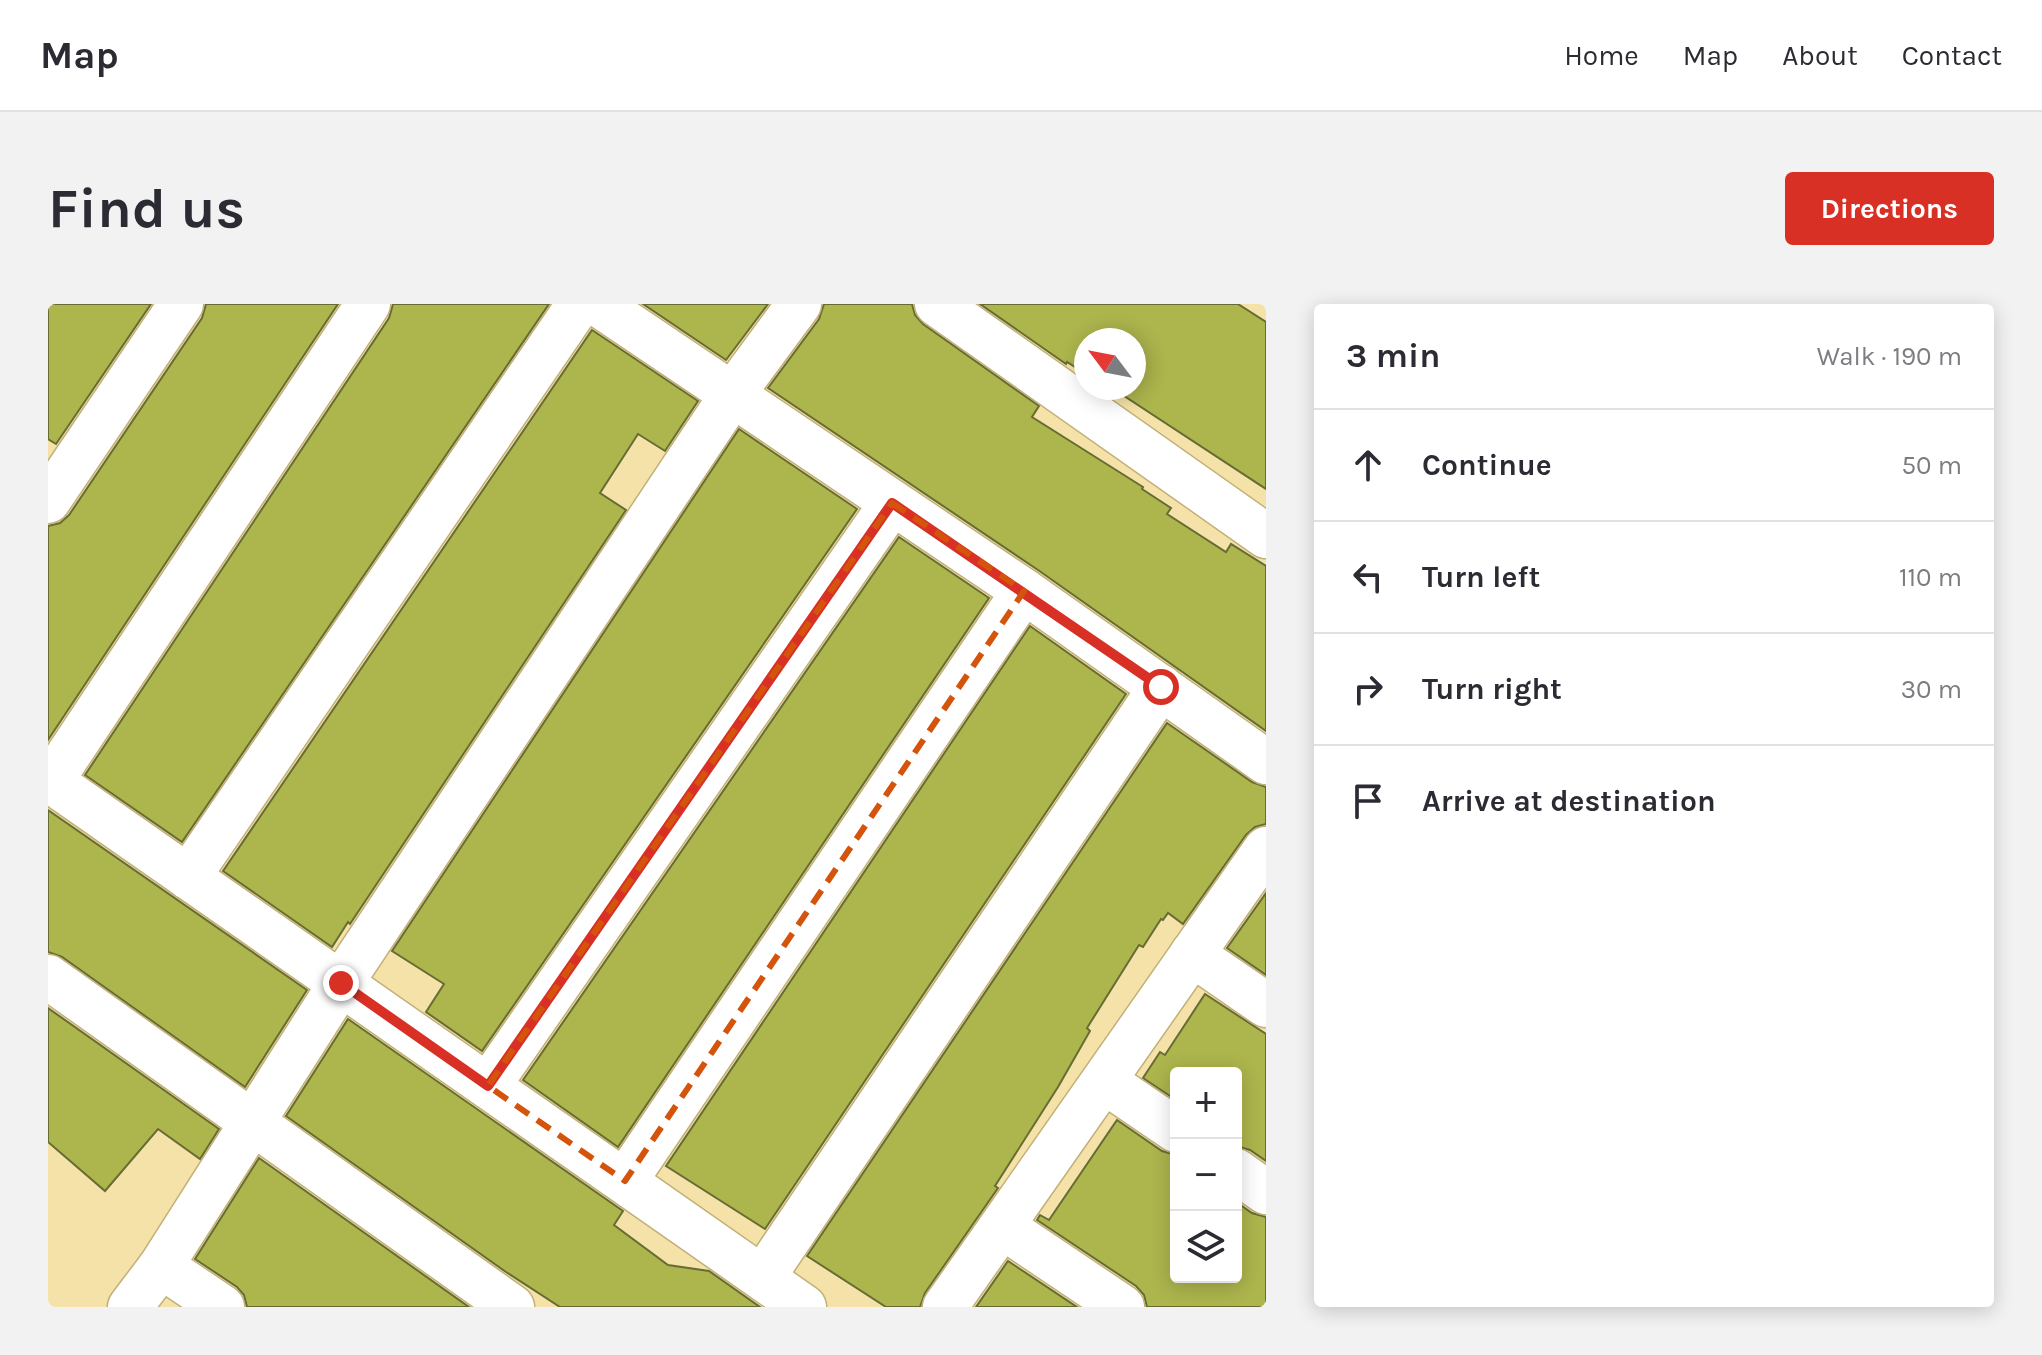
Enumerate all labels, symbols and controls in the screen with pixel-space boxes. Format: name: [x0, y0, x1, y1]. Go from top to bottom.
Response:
text: Map: [40, 33, 119, 78]
text: Home: [1564, 39, 1639, 72]
text: Map: [1683, 39, 1738, 72]
text: About: [1782, 39, 1858, 72]
text: Contact: [1902, 39, 2002, 72]
button: Directions: [1785, 172, 1994, 245]
text: Find us: [48, 176, 245, 241]
north arrow: [1074, 328, 1146, 400]
text: 3 min: [1346, 336, 1440, 376]
text: Walk · 190 m: [1817, 341, 1962, 372]
icon: ahead: [1346, 443, 1390, 487]
text: Continue: [1422, 447, 1552, 483]
text: 50 m: [1901, 450, 1962, 481]
icon: left: [1346, 555, 1390, 599]
text: Turn left: [1422, 559, 1540, 595]
text: 110 m: [1899, 562, 1962, 593]
icon: right: [1346, 667, 1390, 711]
route start: [1143, 669, 1179, 705]
text: Turn right: [1422, 671, 1562, 707]
text: 30 m: [1901, 674, 1962, 705]
icon: arrive: [1346, 779, 1390, 823]
text: Arrive at destination: [1422, 783, 1716, 819]
route end: [323, 965, 359, 1001]
map controls: [1170, 1067, 1242, 1283]
button: +: [1170, 1067, 1242, 1139]
button: −: [1170, 1139, 1242, 1211]
button: layers: [1170, 1211, 1242, 1283]

